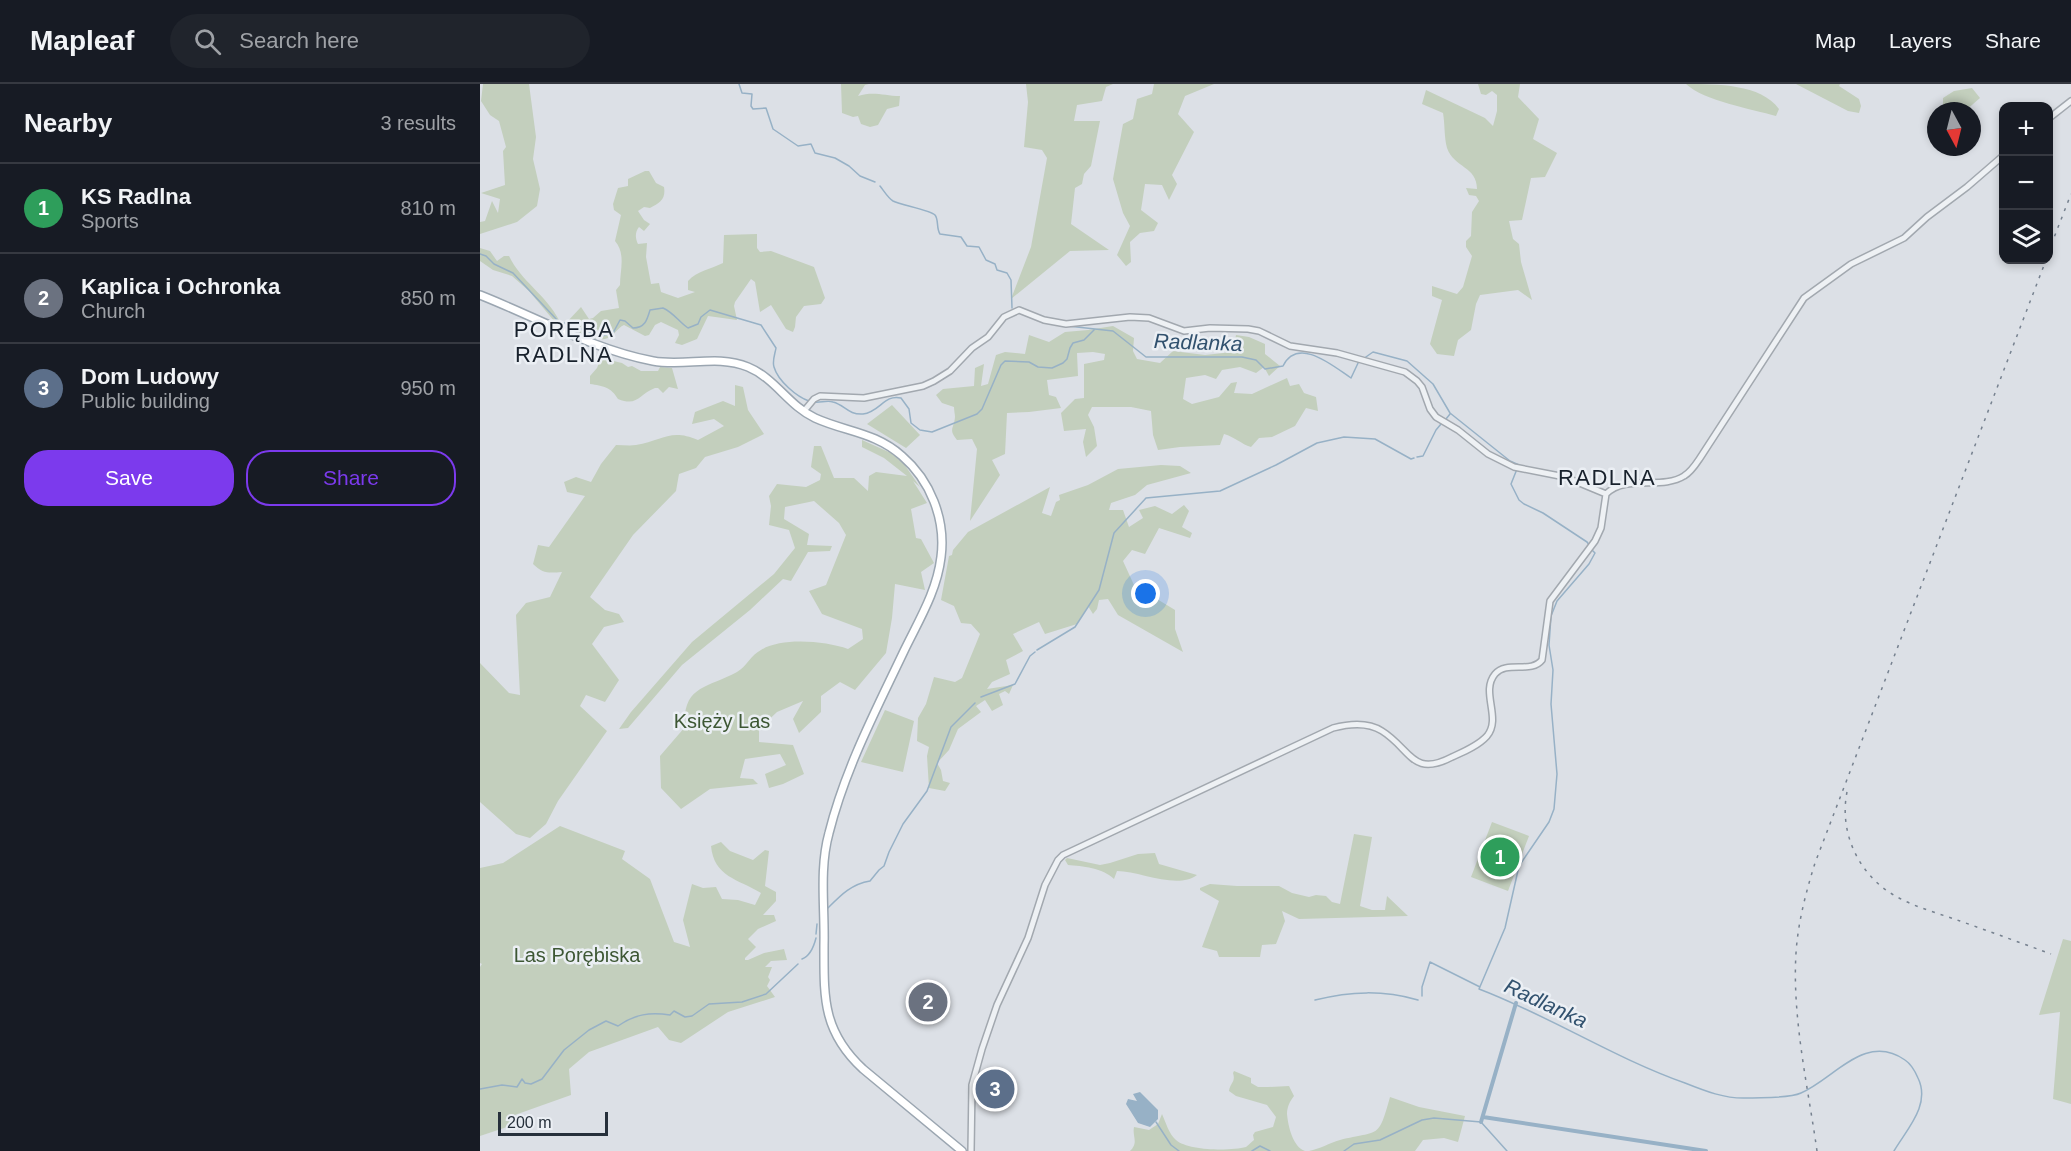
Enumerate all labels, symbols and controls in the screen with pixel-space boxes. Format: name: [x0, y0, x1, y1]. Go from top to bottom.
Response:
search box: [170, 14, 590, 68]
text: Mapleaf: [30, 25, 134, 56]
icon: search: [191, 25, 224, 58]
text: Search here: [239, 28, 359, 53]
text: Map: [1815, 29, 1856, 52]
text: Layers: [1889, 29, 1952, 52]
text: Share: [1985, 29, 2041, 52]
north arrow: [1927, 102, 1981, 156]
map controls: [1999, 102, 2053, 264]
button: +: [1999, 102, 2053, 156]
text: Nearby: [24, 108, 112, 138]
text: 3 results: [380, 112, 456, 134]
button: −: [1999, 156, 2053, 210]
text: KS Radlna: [81, 184, 191, 209]
text: 1: [38, 197, 49, 219]
text: 810 m: [400, 197, 456, 219]
text: Sports: [81, 210, 139, 232]
button: layers: [1999, 210, 2053, 264]
text: Kaplica i Ochronka: [81, 274, 280, 299]
text: 2: [38, 287, 49, 309]
text: 850 m: [400, 287, 456, 309]
text: Church: [81, 300, 145, 322]
district label: PORĘBA RADLNA: [514, 317, 614, 367]
water label: Radlanka: [1153, 329, 1243, 355]
text: Dom Ludowy: [81, 364, 219, 389]
text: 3: [38, 377, 49, 399]
text: 950 m: [400, 377, 456, 399]
text: Public building: [81, 390, 210, 412]
button: Save: [24, 450, 234, 506]
button: Share: [246, 450, 456, 506]
district label: RADLNA: [1558, 465, 1656, 490]
your location: [1131, 579, 1160, 608]
park label: Księży Las: [674, 710, 770, 732]
pin: 1: [1480, 834, 1520, 880]
park label: Las Porębiska: [514, 944, 641, 966]
water label: Radlanka: [1501, 974, 1591, 1032]
pin: 2: [908, 980, 948, 1024]
pin: 3: [976, 1066, 1014, 1112]
scale bar: [498, 1109, 608, 1136]
text: 200 m: [507, 1114, 551, 1131]

